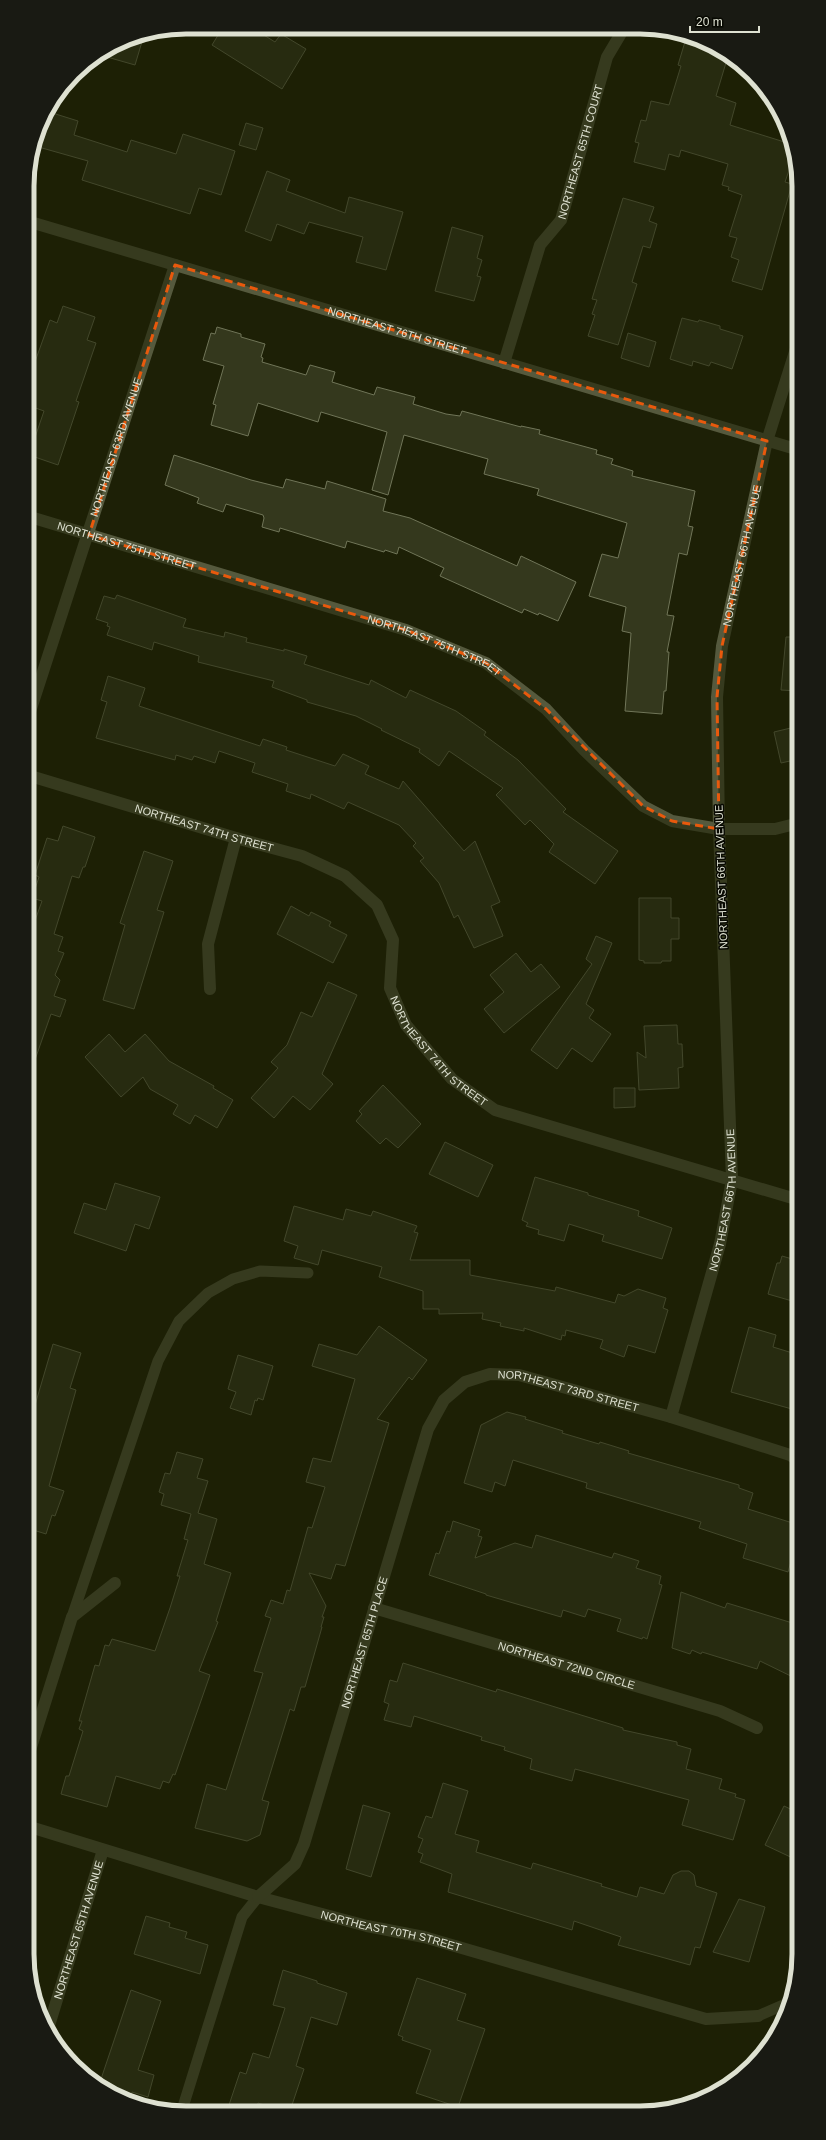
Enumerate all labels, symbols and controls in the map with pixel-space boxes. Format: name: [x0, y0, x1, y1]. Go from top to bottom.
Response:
scale bar: [690, 8, 759, 34]
text: 20 m: [696, 15, 723, 29]
street label: NORTHEAST 65TH COURT: [556, 83, 605, 220]
street label: NORTHEAST 76TH STREET: [326, 305, 468, 357]
street label: NORTHEAST 63RD AVENUE: [88, 376, 144, 518]
street label: NORTHEAST 66TH AVENUE: [721, 484, 763, 627]
street label: NORTHEAST 75TH STREET: [56, 519, 198, 573]
street label: NORTHEAST 75TH STREET: [366, 613, 504, 679]
street label: NORTHEAST 74TH STREET: [133, 802, 275, 854]
street label: NORTHEAST 66TH AVENUE: [712, 805, 730, 949]
street label: NORTHEAST 74TH STREET: [388, 994, 490, 1109]
street label: NORTHEAST 66TH AVENUE: [707, 1129, 738, 1273]
street label: NORTHEAST 73RD STREET: [497, 1368, 640, 1414]
street label: NORTHEAST 65TH PLACE: [339, 1575, 390, 1710]
street label: NORTHEAST 72ND CIRCLE: [497, 1639, 636, 1691]
street label: NORTHEAST 65TH AVENUE: [51, 1859, 105, 2001]
street label: NORTHEAST 70TH STREET: [320, 1908, 463, 1954]

